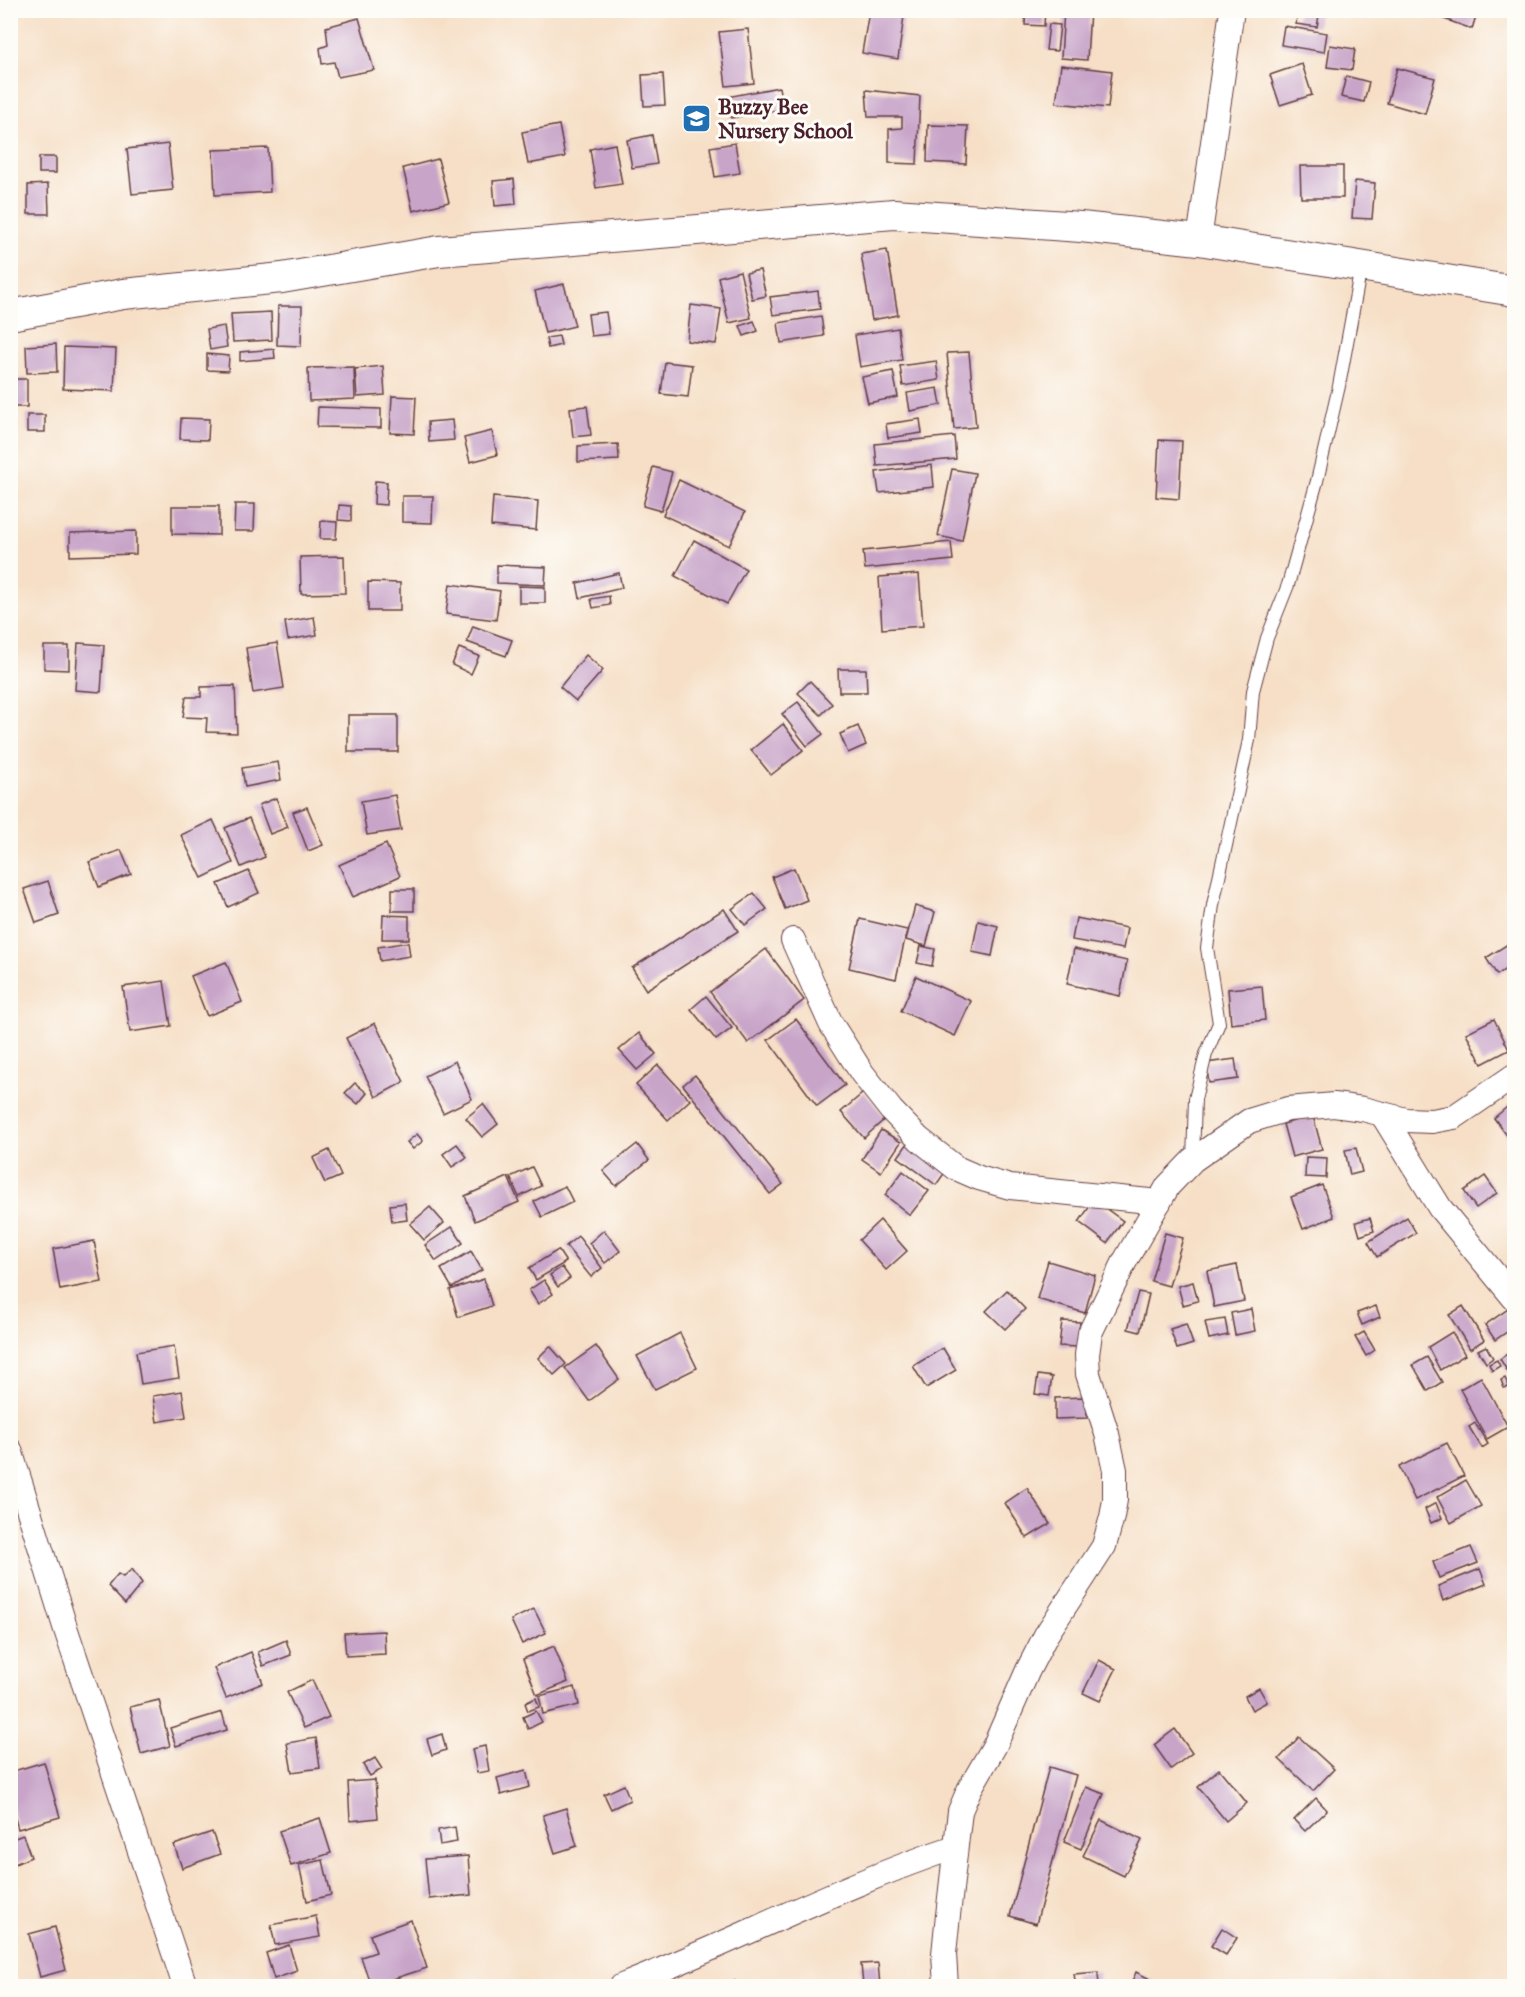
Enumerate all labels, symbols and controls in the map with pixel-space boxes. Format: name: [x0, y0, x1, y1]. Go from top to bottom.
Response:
place label: Buzzy Bee Nursery School: [718, 94, 854, 144]
school or university icon: Buzzy Bee Nursery School: [681, 103, 713, 135]

